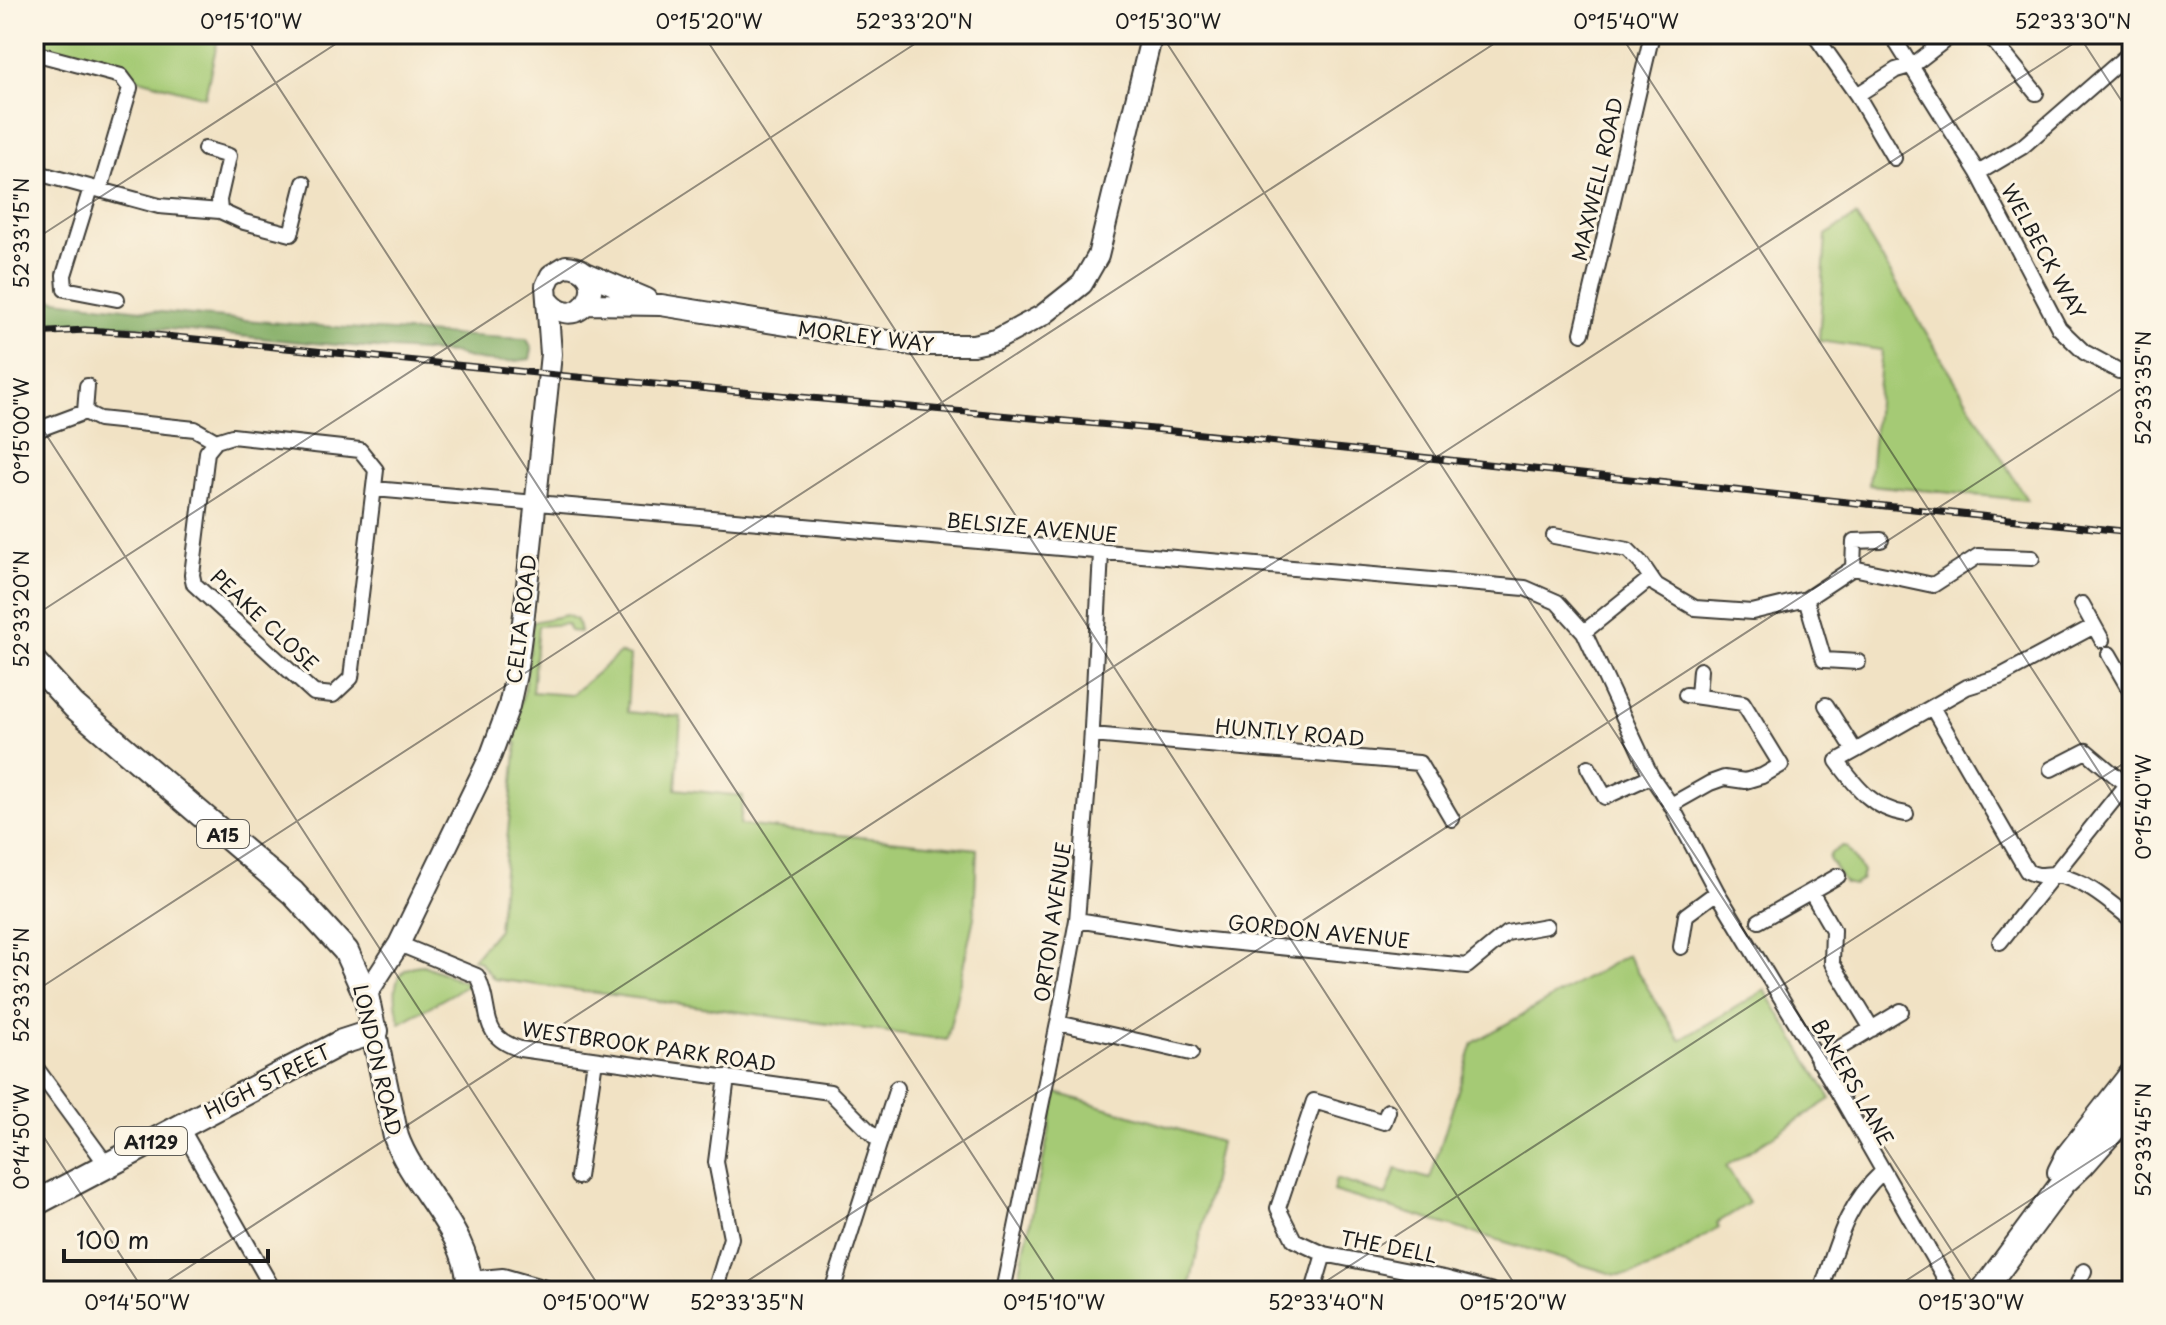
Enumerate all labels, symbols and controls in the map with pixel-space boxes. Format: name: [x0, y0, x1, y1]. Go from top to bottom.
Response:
text: 0°15'10"W: [200, 6, 302, 36]
text: 0°15'20"W: [656, 6, 763, 36]
text: 52°33'20"N: [855, 6, 973, 36]
text: 0°15'30"W: [1115, 6, 1222, 36]
text: 0°15'40"W: [1573, 6, 1679, 36]
text: 52°33'30"N: [2015, 6, 2132, 36]
street label: MAXWELL ROAD: [1564, 94, 1630, 264]
text: 52°33'15"N: [6, 177, 36, 289]
street label: WELBECK WAY: [1994, 178, 2094, 324]
street label: MORLEY WAY: [796, 313, 936, 359]
text: 52°33'35"N: [2128, 331, 2158, 446]
text: 0°15'00"W: [6, 377, 36, 485]
street label: BELSIZE AVENUE: [945, 505, 1119, 549]
text: 52°33'20"N: [6, 550, 36, 668]
street label: CELTA ROAD: [498, 553, 544, 685]
street label: PEAKE CLOSE: [204, 562, 326, 678]
street label: HUNTLY ROAD: [1214, 711, 1366, 753]
text: 0°15'40"W: [2128, 754, 2158, 860]
road number: A15: [197, 820, 249, 848]
street label: ORTON AVENUE: [1026, 840, 1078, 1004]
street label: GORDON AVENUE: [1227, 907, 1411, 955]
text: 52°33'25"N: [6, 927, 36, 1043]
street label: LONDON ROAD: [346, 981, 410, 1139]
street label: WESTBROOK PARK ROAD: [520, 1013, 778, 1079]
street label: BAKERS LANE: [1805, 1013, 1901, 1151]
street label: HIGH STREET: [198, 1036, 336, 1126]
text: 52°33'45"N: [2128, 1083, 2158, 1197]
text: 0°14'50"W: [6, 1084, 36, 1190]
road number: A1129: [115, 1127, 187, 1155]
scale bar: [64, 1213, 268, 1263]
text: 100 m: [76, 1221, 149, 1257]
street label: THE DELL: [1338, 1222, 1440, 1270]
text: 0°14'50"W: [84, 1287, 190, 1317]
text: 0°15'00"W: [542, 1287, 650, 1317]
text: 52°33'35"N: [690, 1287, 805, 1317]
text: 0°15'10"W: [1003, 1287, 1105, 1317]
text: 52°33'40"N: [1268, 1287, 1384, 1317]
text: 0°15'20"W: [1460, 1287, 1567, 1317]
text: 0°15'30"W: [1918, 1287, 2025, 1317]

